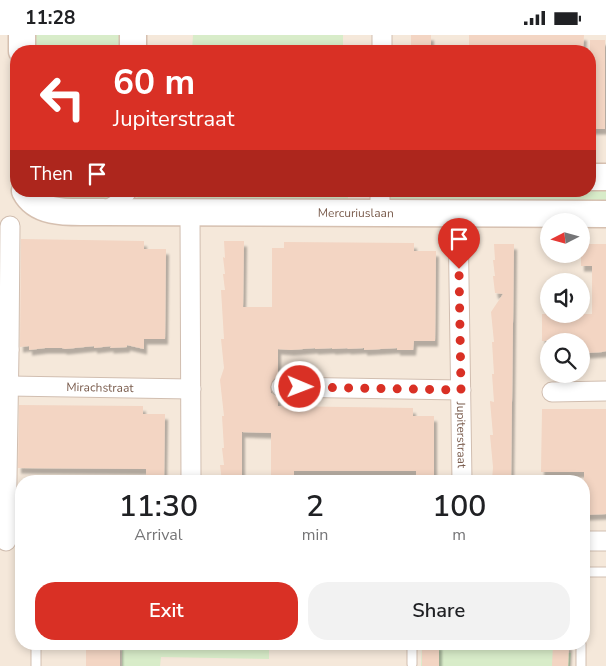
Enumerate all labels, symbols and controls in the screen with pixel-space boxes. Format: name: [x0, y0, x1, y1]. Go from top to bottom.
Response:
text: 11:28: [25, 5, 75, 31]
text: 60 m: [113, 59, 195, 106]
icon: left: [30, 65, 95, 130]
text: Jupiterstraat: [113, 104, 234, 134]
icon: arrive: [83, 160, 111, 188]
text: Then: [30, 161, 73, 187]
street label: Mercuriuslaan: [318, 205, 394, 221]
north arrow: [540, 213, 590, 263]
map controls: [540, 213, 590, 383]
pin: [438, 218, 480, 269]
icon: arrive: [445, 225, 473, 253]
button: sound: [540, 273, 590, 323]
button: search: [540, 333, 590, 383]
position arrow: [273, 360, 325, 412]
street label: Mirachstraat: [66, 379, 135, 396]
street label: Jupiterstraat: [453, 401, 470, 469]
text: 11:30: [119, 486, 198, 527]
text: 2: [306, 486, 324, 527]
text: 100: [432, 486, 486, 527]
text: Arrival: [134, 524, 182, 546]
text: min: [302, 524, 328, 546]
text: m: [452, 524, 466, 546]
button: Exit: [35, 582, 298, 640]
button: Share: [308, 582, 570, 640]

